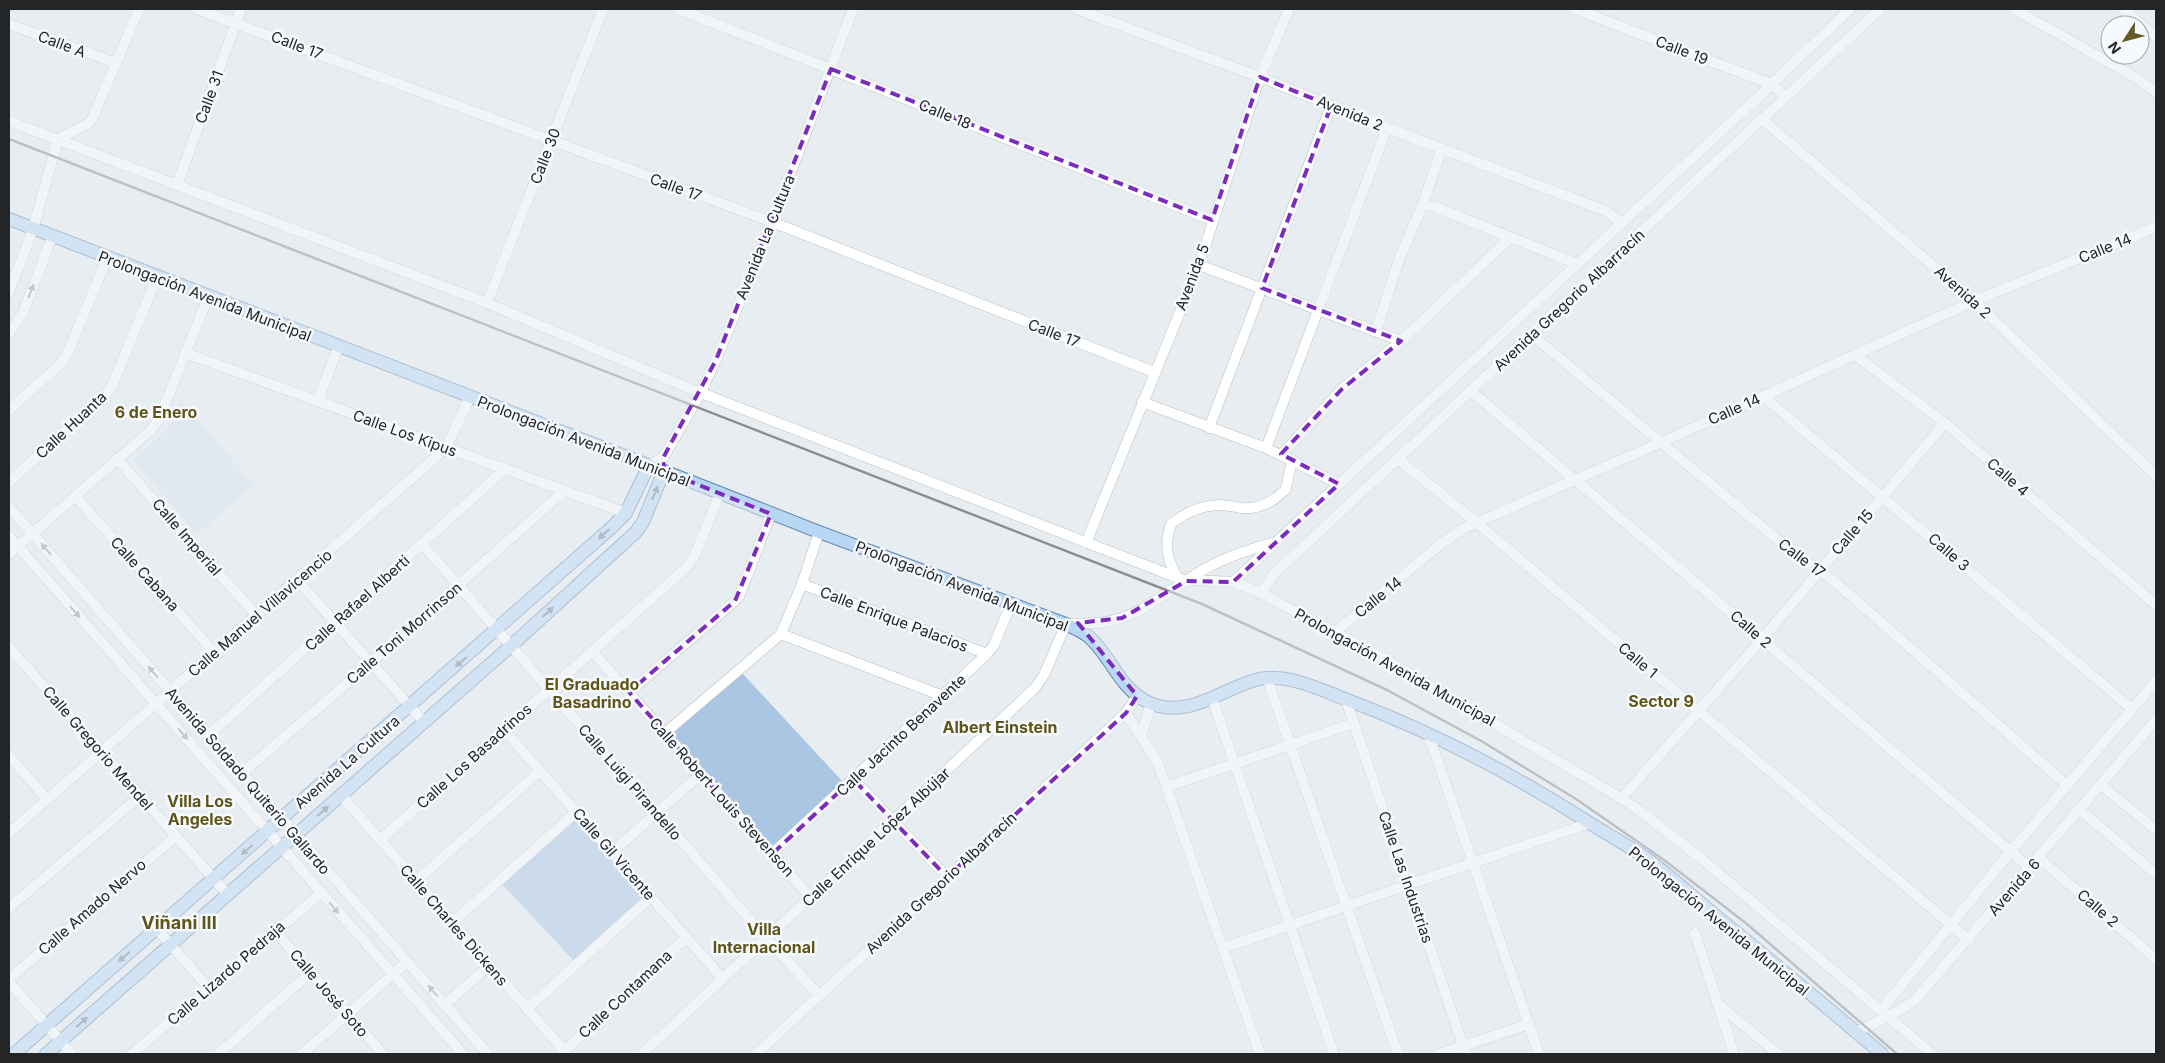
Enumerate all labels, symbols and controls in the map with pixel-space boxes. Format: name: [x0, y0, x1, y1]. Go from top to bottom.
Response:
north arrow: [2100, 15, 2150, 65]
street label: Calle 17: [268, 26, 326, 64]
street label: Calle A: [35, 27, 89, 61]
street label: Calle 19: [1653, 31, 1711, 69]
text: N: [2104, 39, 2124, 57]
street label: Calle 31: [191, 68, 227, 126]
street label: Avenida 2: [1314, 91, 1386, 135]
street label: Calle 18: [916, 95, 974, 133]
street label: Calle 30: [526, 125, 564, 187]
street label: Calle 17: [647, 169, 705, 205]
street label: Avenida La Cultura: [731, 172, 799, 302]
street label: Avenida Gregorio Albarracín: [1490, 225, 1648, 375]
street label: Calle 14: [2076, 229, 2134, 267]
street label: Avenida 5: [1171, 241, 1213, 313]
street label: Prolongación Avenida Municipal: [96, 247, 314, 345]
street label: Avenida 2: [1931, 262, 1995, 322]
one-way arrow: [27, 283, 35, 298]
street label: Calle 17: [1025, 314, 1083, 352]
street label: Calle Huanta: [31, 387, 111, 463]
street label: Calle 14: [1705, 389, 1763, 429]
street label: Prolongación Avenida Municipal: [475, 392, 693, 490]
district label: 6 de Enero: [115, 402, 198, 422]
street label: Calle Los Kipus: [350, 405, 460, 461]
street label: Calle 4: [1983, 454, 2033, 500]
one-way arrow: [651, 486, 659, 500]
street label: Calle Imperial: [148, 494, 226, 580]
street label: Calle 15: [1827, 505, 1877, 559]
one-way arrow: [598, 528, 610, 540]
street label: Calle 3: [1924, 529, 1974, 575]
street label: Calle Cabana: [106, 533, 184, 615]
street label: Calle 17: [1775, 534, 1829, 582]
street label: Prolongación Avenida Municipal: [853, 537, 1071, 635]
one-way arrow: [40, 543, 51, 556]
street label: Calle Manuel Villavicencio: [184, 545, 336, 681]
street label: Calle Rafael Alberti: [301, 551, 413, 655]
street label: Calle 14: [1350, 572, 1406, 622]
street label: Calle Toni Morrinson: [343, 578, 465, 688]
street label: Calle Enrique Palacios: [817, 582, 971, 656]
street label: Prolongación Avenida Municipal: [1291, 604, 1499, 730]
one-way arrow: [70, 605, 81, 618]
street label: Calle 2: [1726, 606, 1776, 652]
one-way arrow: [541, 607, 554, 618]
street label: Calle 1: [1614, 638, 1662, 682]
one-way arrow: [455, 656, 467, 668]
one-way arrow: [147, 665, 158, 678]
street label: Calle Jacinto Benavente: [832, 670, 970, 800]
district label: El Graduado Basadrino: [545, 674, 640, 712]
street label: Calle Gregorio Mendel: [39, 682, 157, 814]
street label: Avenida Soldado Quiterio Gallardo: [161, 683, 335, 879]
district label: Sector 9: [1628, 691, 1694, 711]
street label: Calle Los Basadrinos: [413, 699, 536, 813]
street label: Avenida La Cultura: [291, 711, 403, 813]
street label: Calle Robert Louis Stevenson: [646, 714, 798, 880]
district label: Albert Einstein: [943, 717, 1057, 737]
street label: Calle Luigi Pirandello: [574, 720, 686, 844]
one-way arrow: [177, 728, 188, 741]
street label: Calle Enrique López Albújar: [798, 763, 954, 911]
district label: Villa Los Angeles: [167, 791, 233, 829]
street label: Calle Gil Vicente: [569, 804, 659, 904]
one-way arrow: [316, 805, 328, 817]
street label: Avenida Gregorio Albarracín: [862, 808, 1020, 958]
street label: Calle Las Industrias: [1375, 809, 1438, 946]
street label: Prolongación Avenida Municipal: [1625, 842, 1813, 1000]
one-way arrow: [241, 844, 253, 856]
street label: Avenida 6: [1984, 854, 2044, 920]
street label: Calle Amado Nervo: [34, 855, 150, 959]
street label: Calle Charles Dickens: [396, 860, 512, 990]
street label: Calle 2: [2073, 885, 2123, 931]
one-way arrow: [329, 901, 340, 914]
district label: Viñani III: [141, 912, 217, 933]
street label: Calle Lizardo Pedraja: [163, 917, 289, 1029]
district label: Villa Internacional: [713, 919, 815, 957]
street label: Calle José Soto: [286, 945, 372, 1041]
street label: Calle Contamana: [574, 946, 676, 1042]
one-way arrow: [118, 952, 131, 963]
one-way arrow: [427, 985, 438, 998]
one-way arrow: [76, 1016, 88, 1028]

